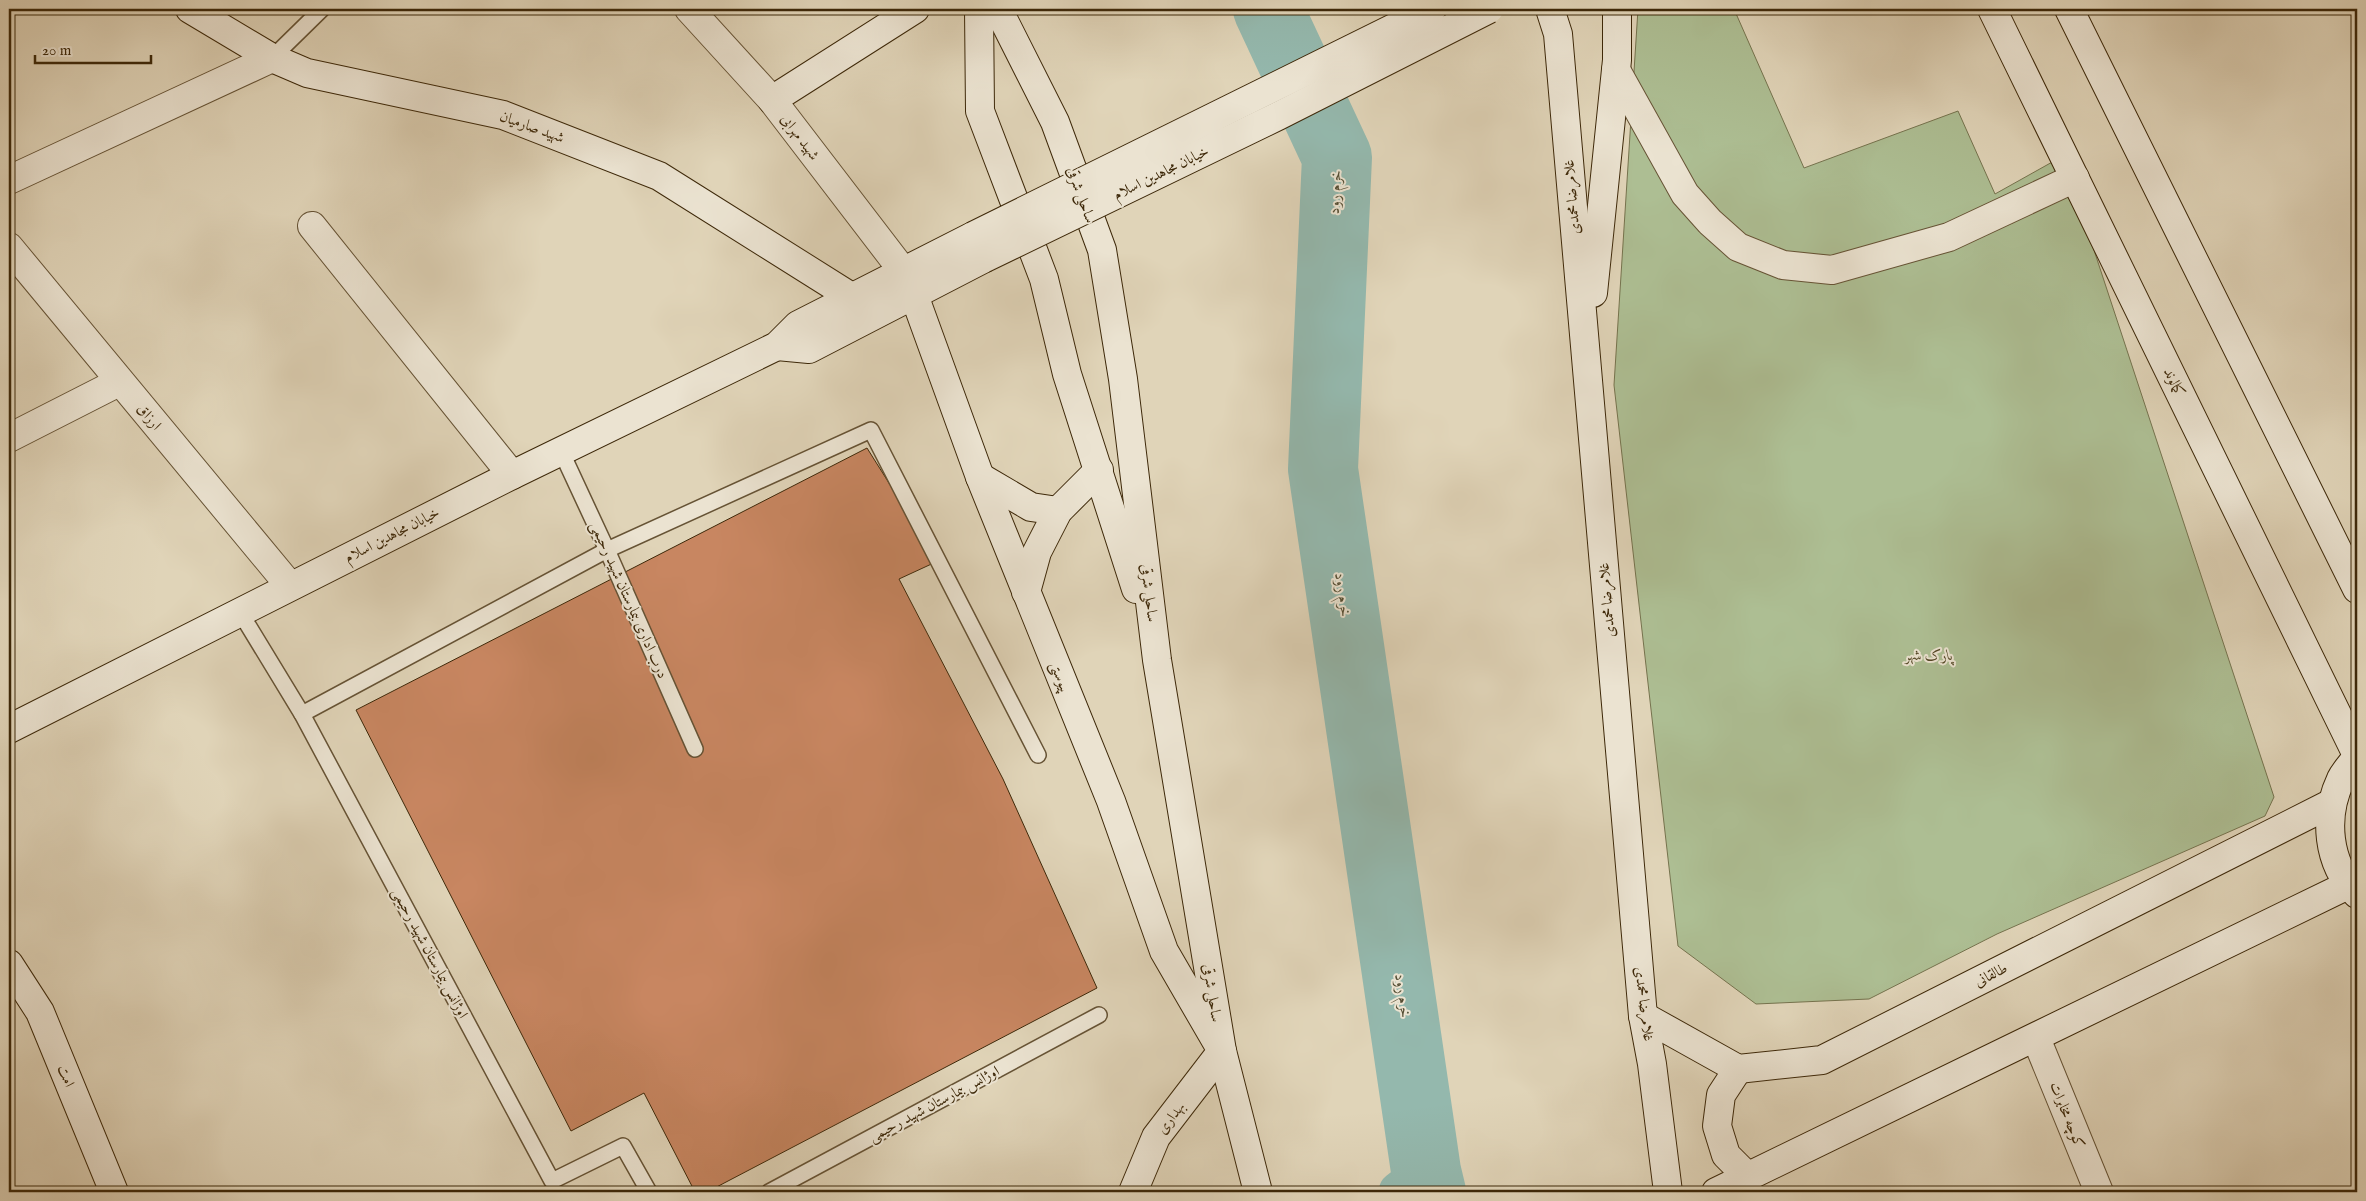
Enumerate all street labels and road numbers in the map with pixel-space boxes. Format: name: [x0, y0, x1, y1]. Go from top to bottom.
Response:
street label: شهید صارمیان: [497, 107, 567, 147]
street label: شهید مهرابی: [776, 110, 824, 165]
street label: خیابان مجاهدین اسلام: [1110, 142, 1213, 207]
street label: غلامرضا محمدی: [1559, 159, 1586, 235]
street label: ساحلی شرقی: [1061, 164, 1100, 226]
street label: کمالوند: [2159, 365, 2189, 400]
street label: ارزاق: [132, 400, 166, 434]
street label: خیابان مجاهدین اسلام: [341, 503, 444, 570]
street label: درب اداری بيمارستان شهيد رحیمی: [585, 519, 672, 682]
street label: غلامرضا محمدی: [1594, 562, 1621, 638]
street label: ساحلی شرقی: [1135, 563, 1162, 623]
street label: پیوستی: [1044, 659, 1075, 696]
street label: اوژانس بیمارستان شهید رحیمی: [387, 884, 473, 1022]
street label: طالقانی: [1971, 959, 2011, 991]
street label: ساحلی شرقی: [1197, 963, 1226, 1024]
street label: غلامرضا محمدی: [1629, 966, 1658, 1043]
street label: اوژانس بیمارستان شهید رحیمی: [865, 1061, 1003, 1147]
street label: امت: [53, 1062, 79, 1090]
street label: کوچه مخابرات: [2044, 1079, 2089, 1151]
street label: بهداری: [1153, 1098, 1189, 1138]

